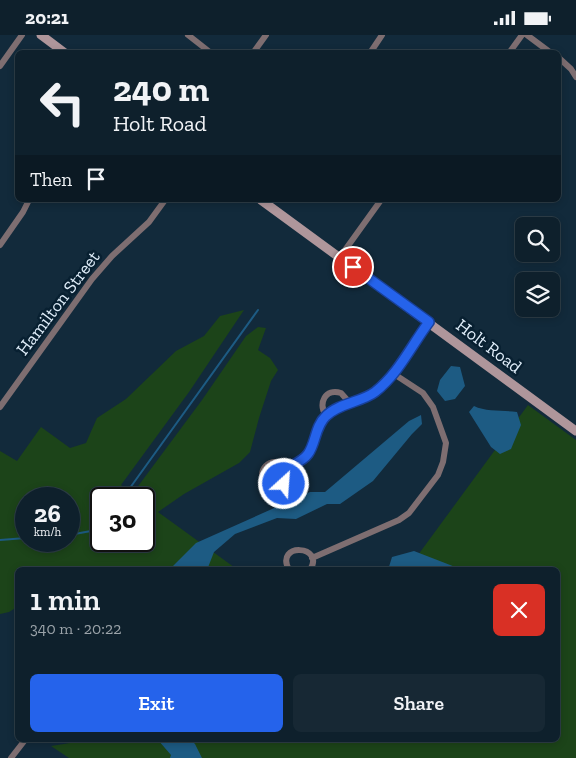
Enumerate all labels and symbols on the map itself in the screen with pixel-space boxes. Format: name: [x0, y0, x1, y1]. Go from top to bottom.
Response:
street label: Hamilton Street: [12, 246, 105, 360]
pin: [332, 246, 374, 288]
street label: Holt Road: [452, 314, 526, 378]
position arrow: [257, 457, 309, 509]
speed limit sign: 30: [90, 487, 155, 552]

